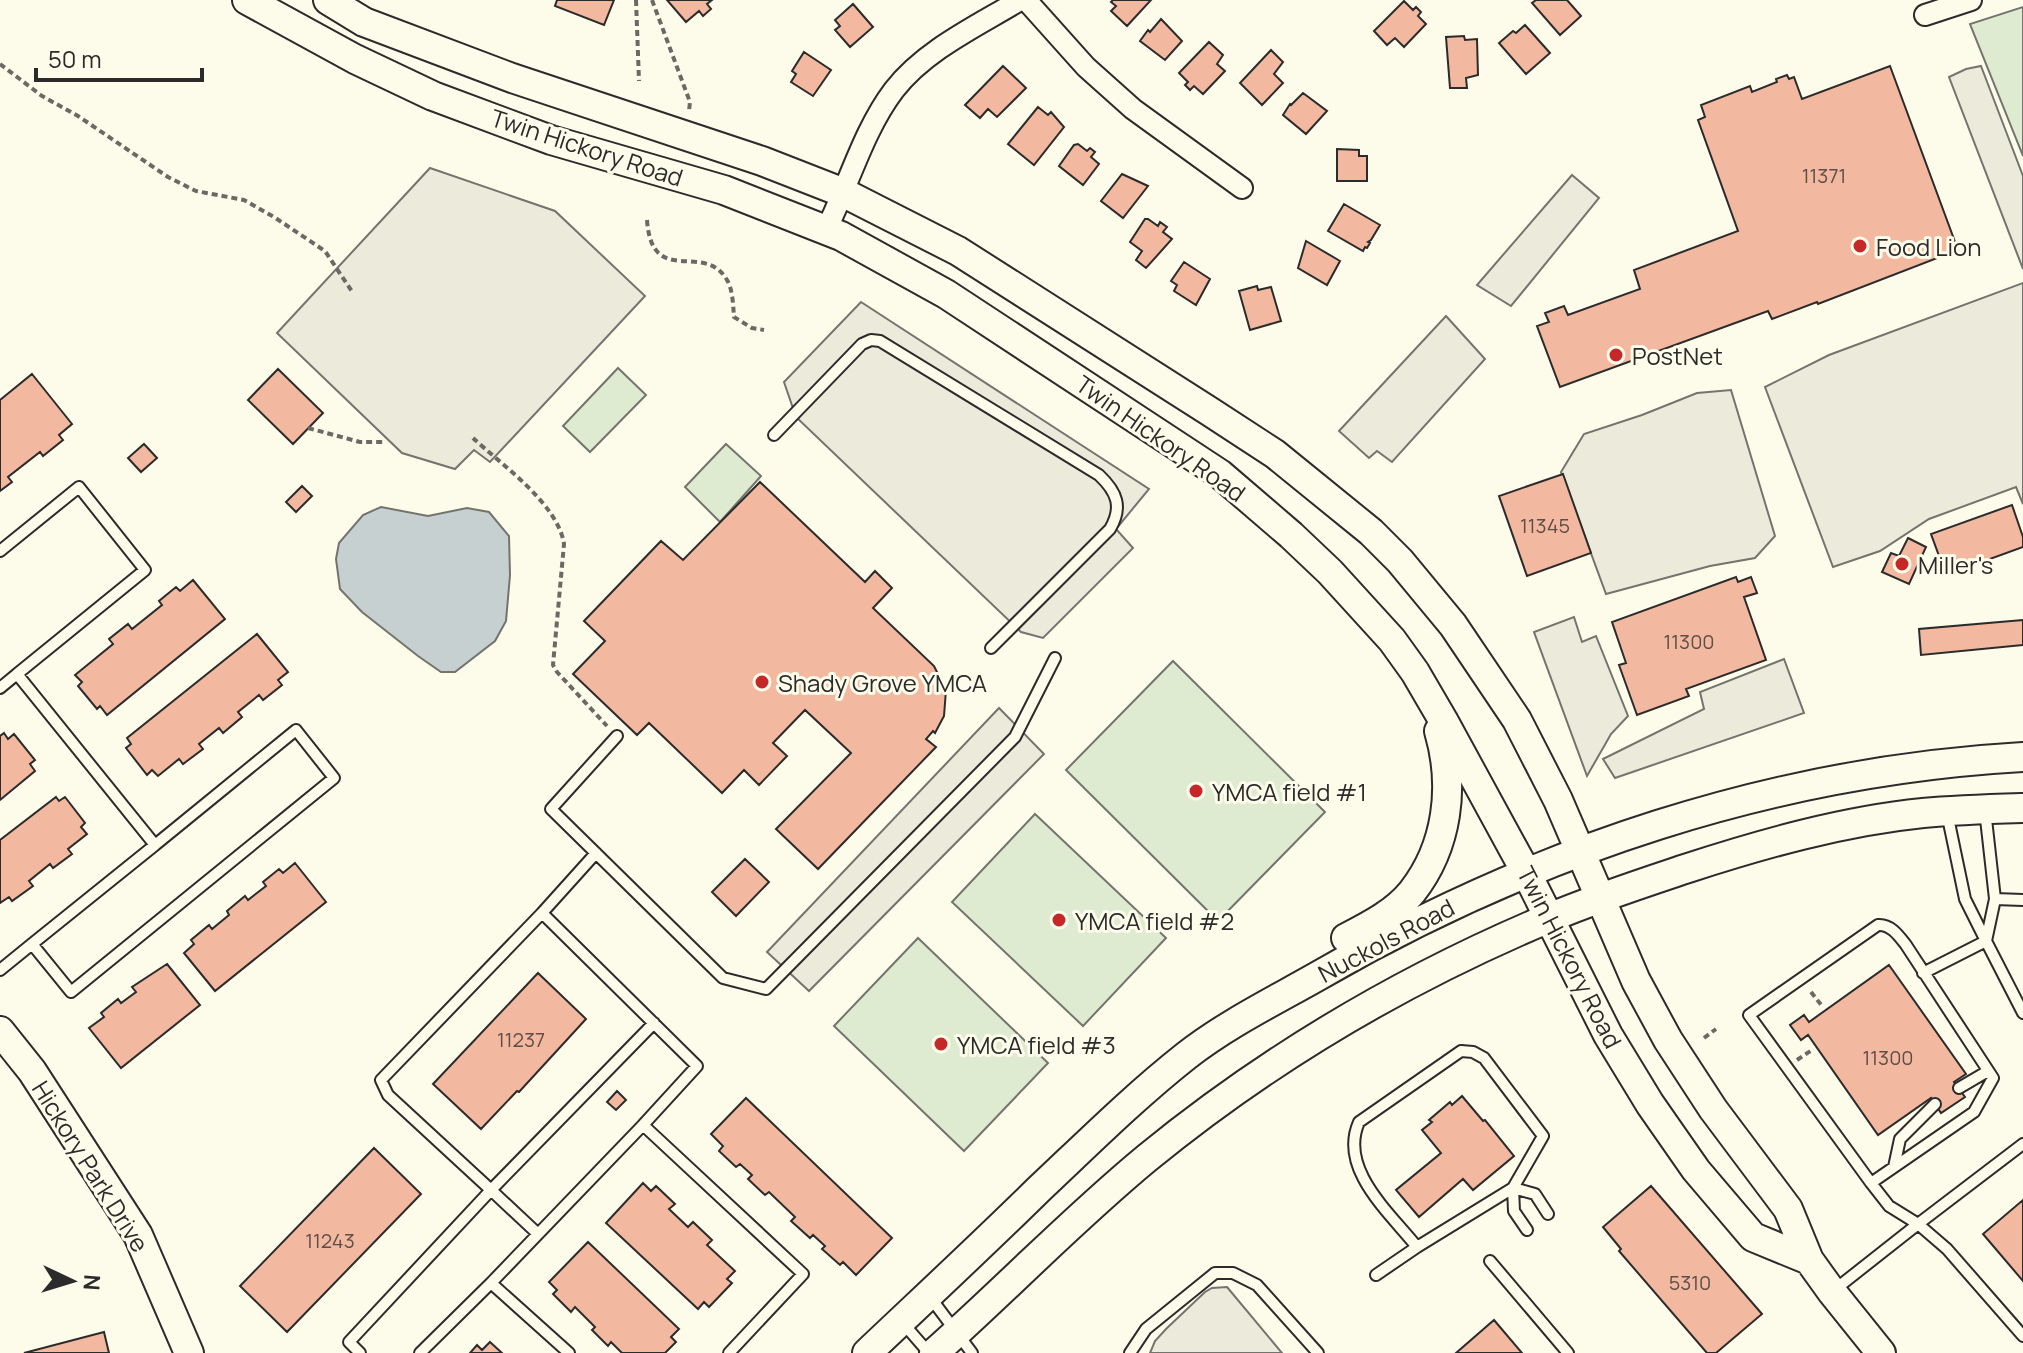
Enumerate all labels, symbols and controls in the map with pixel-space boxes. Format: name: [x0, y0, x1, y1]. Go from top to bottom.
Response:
scale bar: [36, 32, 202, 82]
text: 50 m: [48, 42, 102, 75]
street label: Twin Hickory Road: [487, 100, 687, 194]
house number: 11371: [1802, 162, 1846, 189]
place label: Food Lion: [1876, 230, 1981, 263]
marker: Food Lion: [1851, 237, 1869, 255]
place label: PostNet: [1632, 339, 1723, 372]
marker: PostNet: [1607, 346, 1625, 364]
street label: Twin Hickory Road: [1070, 367, 1252, 509]
house number: 11345: [1520, 512, 1570, 539]
place label: Miller's: [1918, 548, 1993, 581]
marker: Miller's: [1893, 555, 1911, 573]
house number: 11300: [1663, 628, 1715, 655]
place label: Shady Grove YMCA: [778, 666, 987, 699]
marker: Shady Grove YMCA: [753, 673, 771, 691]
place label: YMCA field #1: [1212, 775, 1367, 808]
marker: YMCA field #1: [1187, 782, 1205, 800]
street label: Twin Hickory Road: [1510, 860, 1630, 1054]
street label: Nuckols Road: [1312, 890, 1460, 990]
place label: YMCA field #2: [1075, 904, 1234, 937]
marker: YMCA field #2: [1050, 911, 1068, 929]
house number: 11237: [497, 1026, 545, 1053]
place label: YMCA field #3: [957, 1028, 1116, 1061]
marker: YMCA field #3: [932, 1035, 950, 1053]
house number: 11300: [1862, 1044, 1914, 1071]
street label: Hickory Park Drive: [25, 1074, 157, 1258]
house number: 11243: [305, 1227, 355, 1254]
north arrow: [32, 1241, 112, 1321]
house number: 5310: [1669, 1269, 1711, 1296]
text: N: [76, 1273, 107, 1291]

